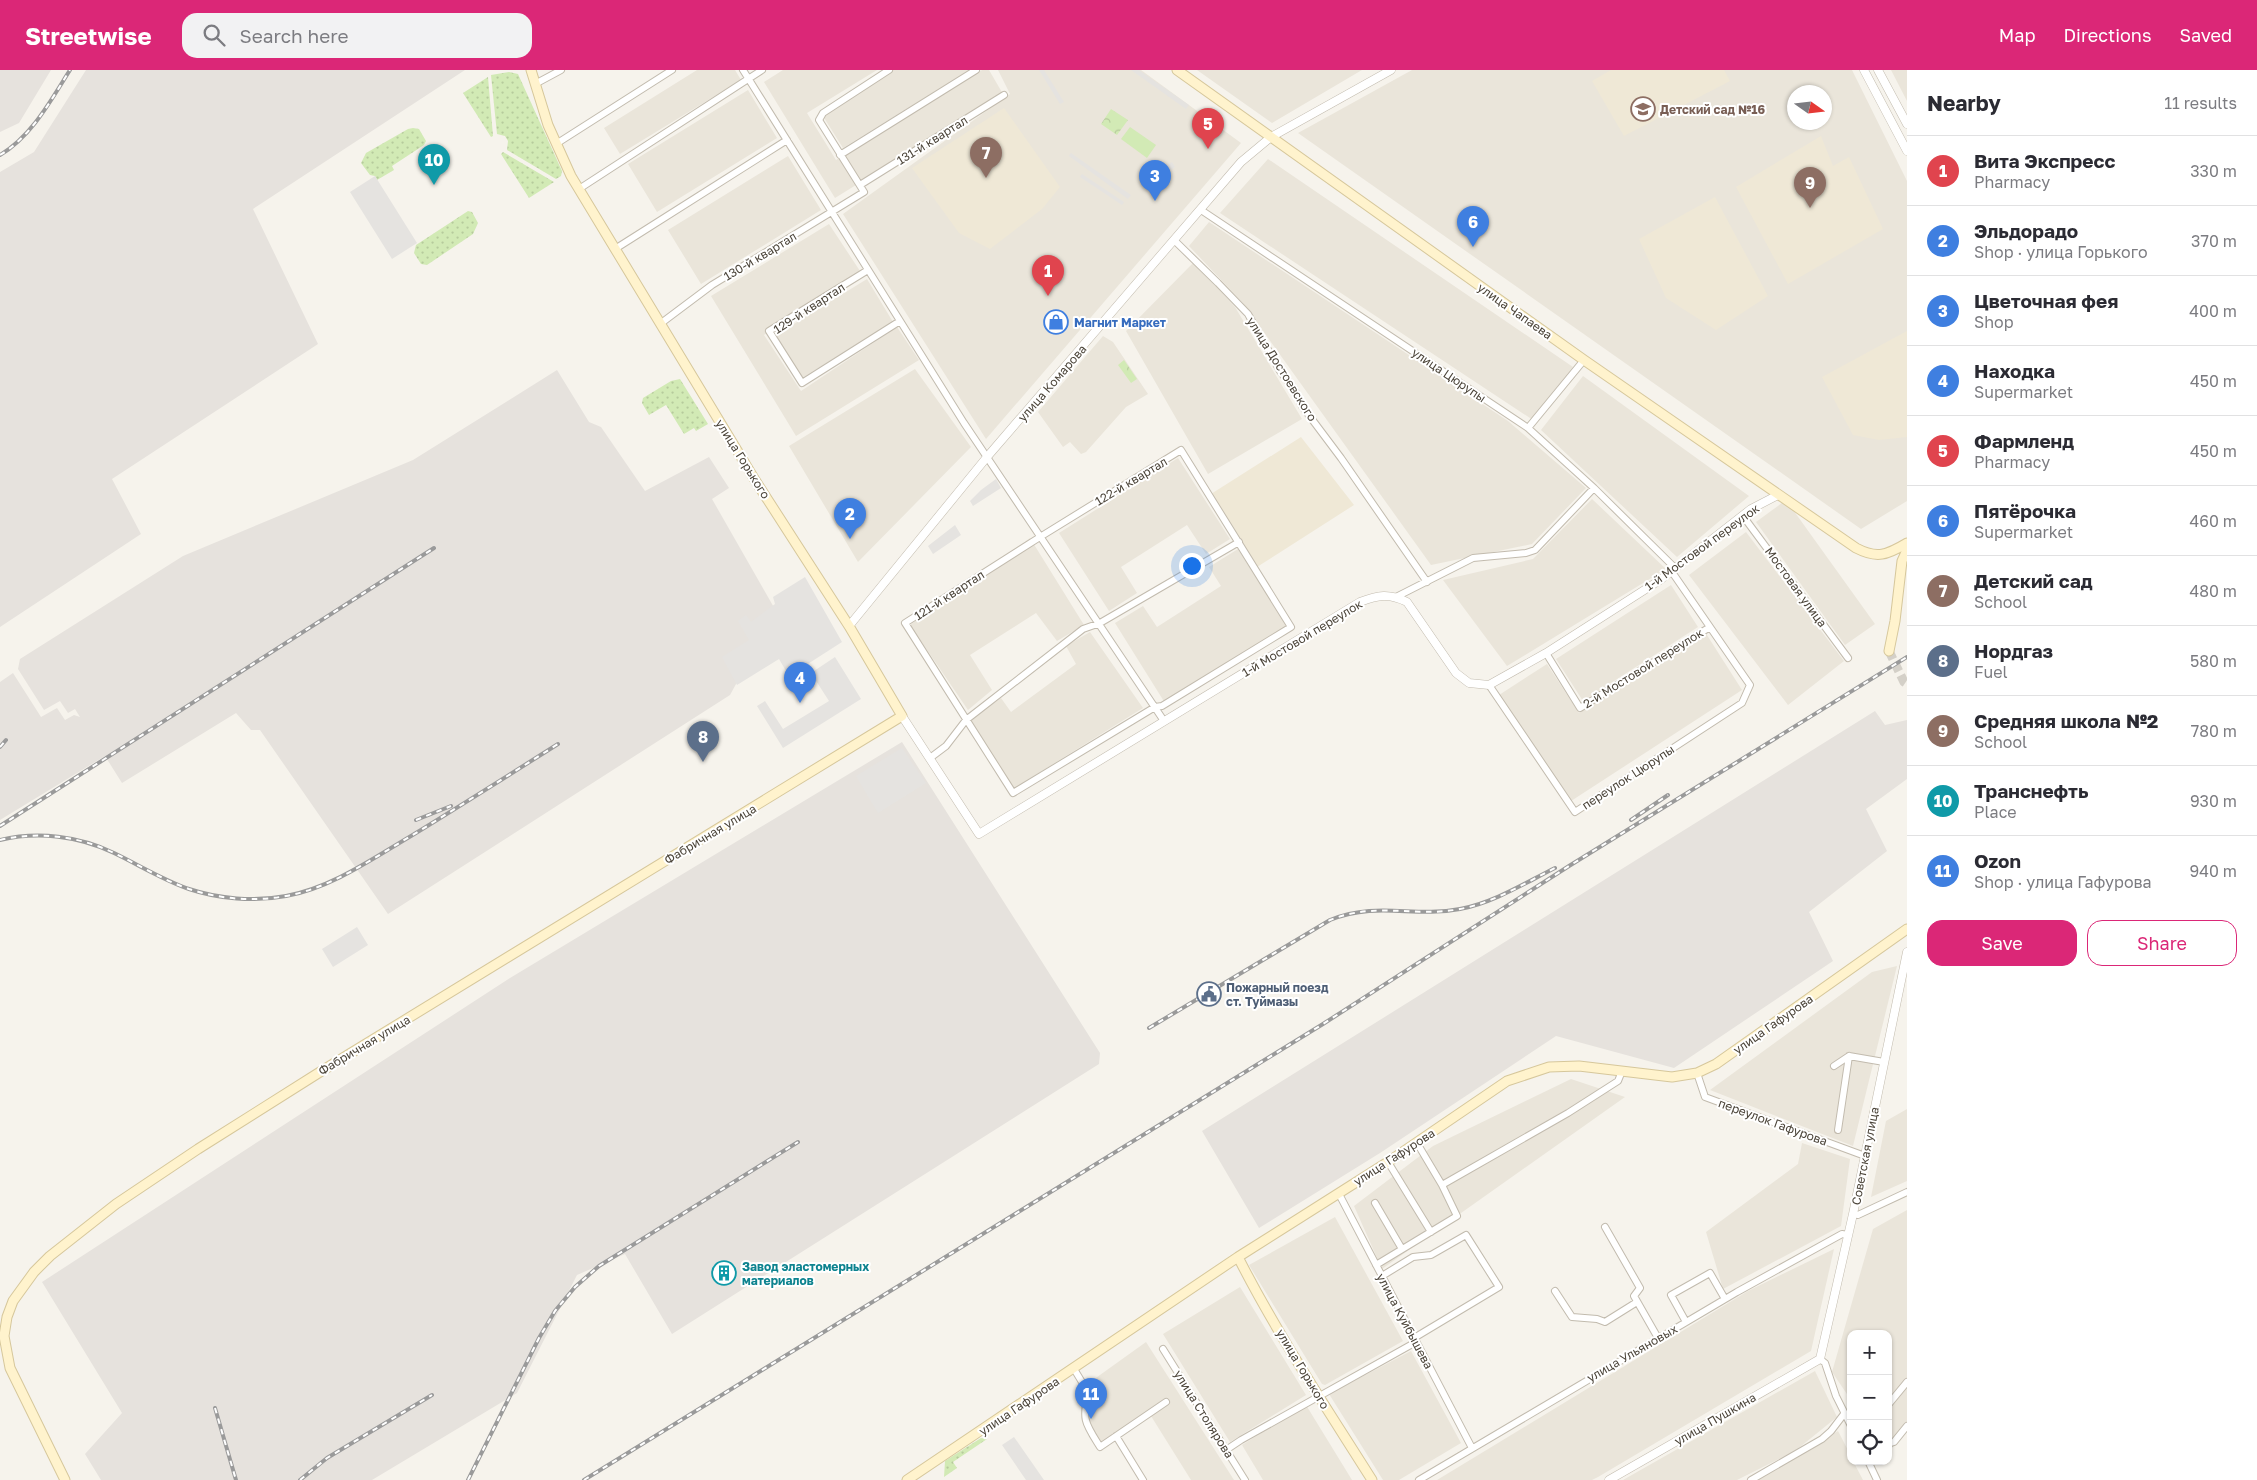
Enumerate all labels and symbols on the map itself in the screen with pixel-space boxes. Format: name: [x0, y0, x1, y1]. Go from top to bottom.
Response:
north arrow: [1787, 85, 1832, 130]
school or university icon: Детский сад №16: [1630, 96, 1656, 122]
place label: Детский сад №16: [1660, 102, 1765, 117]
pin: 5: [1192, 108, 1224, 149]
street label: 131-й квартал: [894, 112, 970, 168]
pin: 7: [970, 137, 1002, 178]
pin: 10: [418, 144, 450, 185]
pin: 3: [1139, 160, 1171, 201]
pin: 9: [1794, 167, 1826, 208]
pin: 6: [1457, 206, 1489, 247]
street label: 130-й квартал: [721, 228, 799, 284]
pin: 1: [1032, 255, 1064, 296]
street label: 129-й квартал: [770, 279, 848, 337]
street label: улица Чапаева: [1475, 280, 1555, 342]
shop icon: Магнит Маркет: [1043, 309, 1069, 335]
street label: улица Достоевского: [1244, 314, 1320, 424]
place label: Магнит Маркет: [1074, 315, 1166, 330]
street label: улица Комарова: [1014, 341, 1090, 425]
street label: улица Цюрупы: [1409, 345, 1489, 405]
street label: улица Горького: [713, 416, 773, 502]
street label: 122-й квартал: [1092, 454, 1170, 508]
pin: 2: [834, 498, 866, 539]
street label: 1-й Мостовой переулок: [1642, 500, 1762, 594]
street label: Мостовая улица: [1762, 544, 1830, 630]
your location: [1179, 553, 1205, 579]
street label: 121-й квартал: [911, 567, 987, 623]
street label: 1-й Мостовой переулок: [1239, 596, 1365, 680]
street label: 2-й Мостовой переулок: [1580, 625, 1706, 711]
pin: 4: [784, 662, 816, 703]
pin: 8: [687, 721, 719, 762]
street label: переулок Цюрупы: [1579, 742, 1677, 812]
street label: Фабричная улица: [661, 801, 759, 867]
place label: Пожарный поезд ст. Туймазы: [1226, 980, 1329, 1009]
public building icon: Пожарный поезд ст. Туймазы: [1196, 981, 1222, 1007]
street label: улица Гафурова: [1730, 991, 1816, 1057]
street label: Фабричная улица: [315, 1012, 413, 1078]
street label: переулок Гафурова: [1717, 1095, 1829, 1149]
street label: Советская улица: [1848, 1106, 1882, 1206]
street label: улица Гафурова: [1351, 1125, 1437, 1189]
place label: Завод эластомерных материалов: [742, 1259, 869, 1288]
building icon: Завод эластомерных материалов: [711, 1260, 737, 1286]
street label: улица Куйбышева: [1373, 1271, 1437, 1371]
street label: улица Ульяновых: [1584, 1321, 1680, 1385]
street label: улица Горького: [1273, 1326, 1333, 1412]
street label: улица Столярова: [1171, 1367, 1237, 1461]
street label: улица Гафурова: [976, 1374, 1062, 1438]
pin: 11: [1075, 1378, 1107, 1419]
street label: улица Пушкина: [1671, 1390, 1759, 1448]

